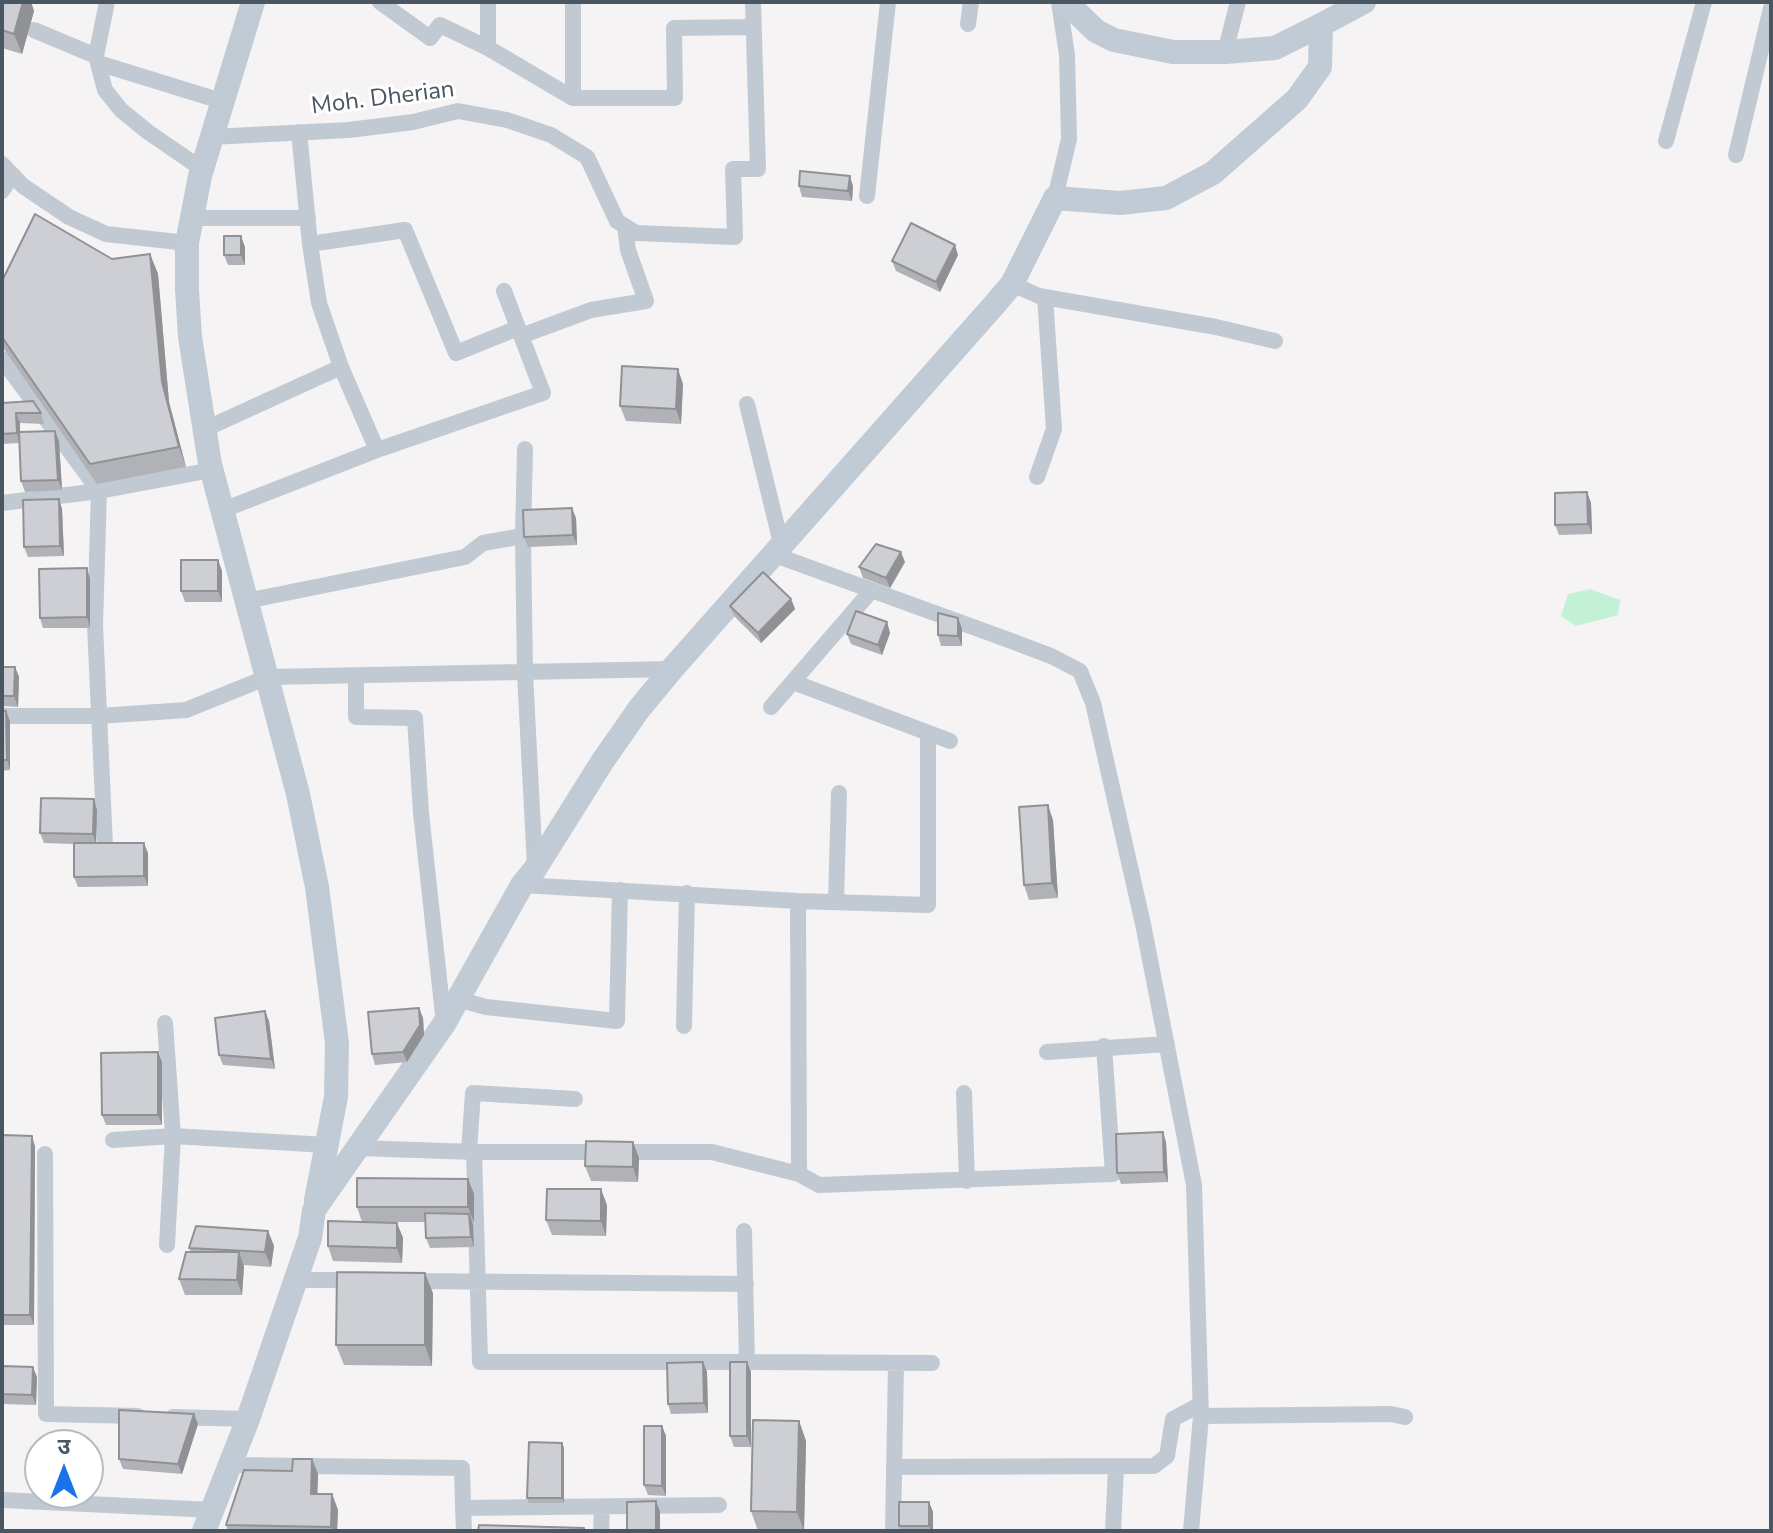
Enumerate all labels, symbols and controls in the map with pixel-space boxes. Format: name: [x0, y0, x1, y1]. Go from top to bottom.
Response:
street label: Moh. Dherian: [310, 76, 456, 122]
north arrow: [24, 1429, 104, 1509]
text: उ: [58, 1432, 70, 1462]

